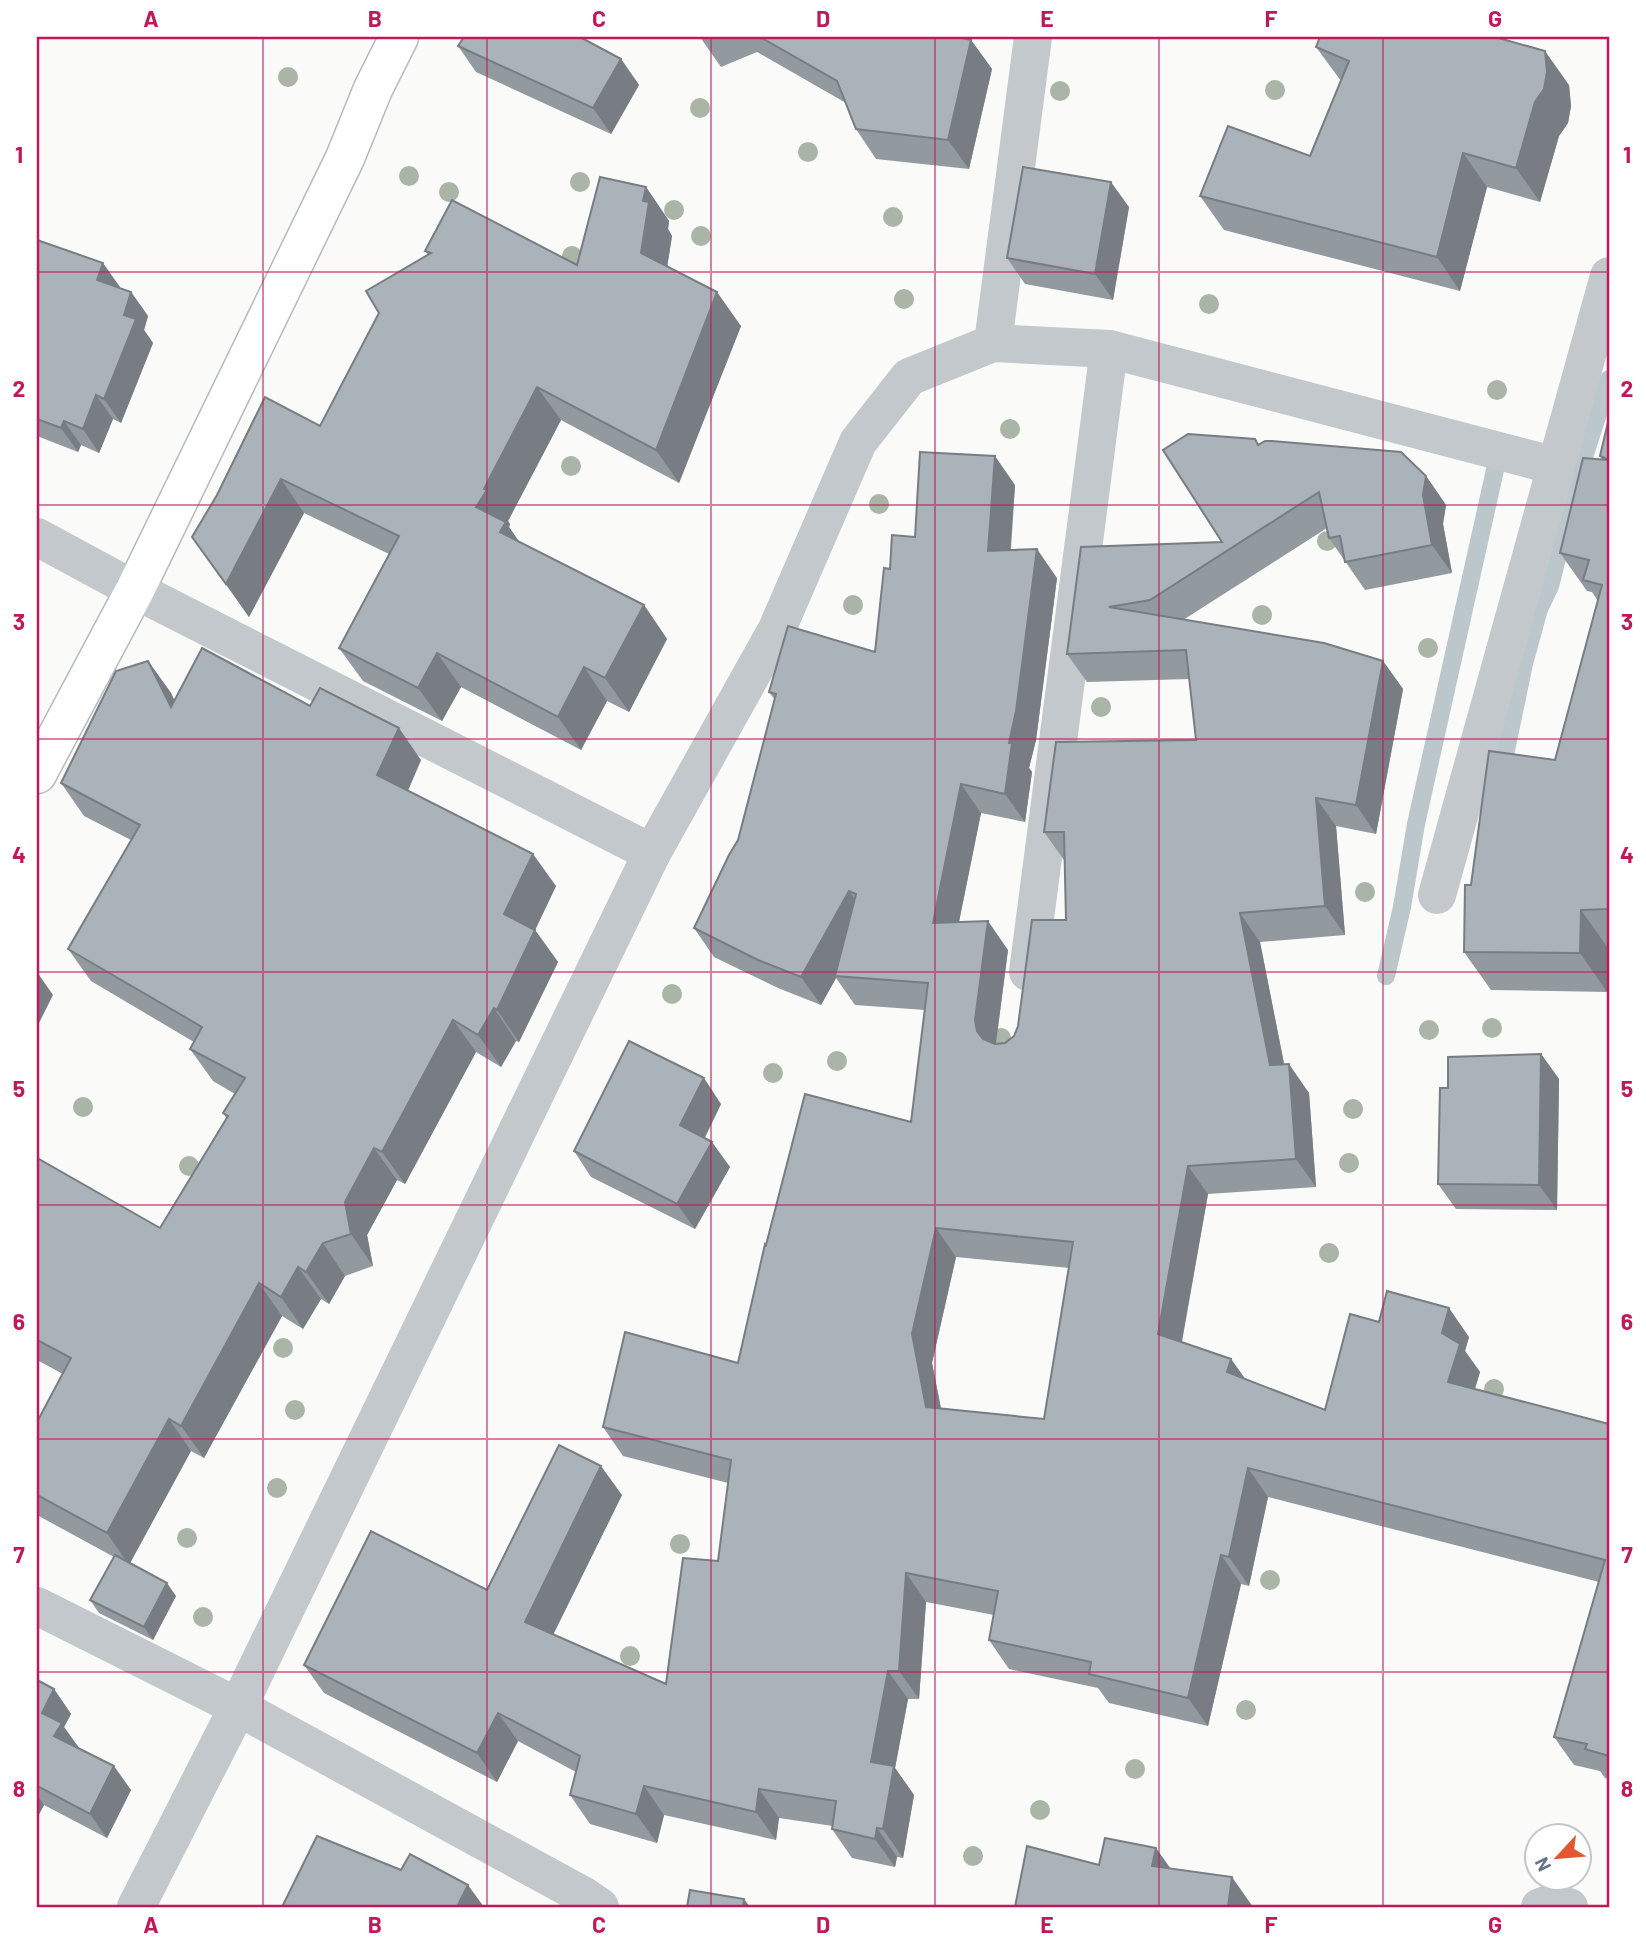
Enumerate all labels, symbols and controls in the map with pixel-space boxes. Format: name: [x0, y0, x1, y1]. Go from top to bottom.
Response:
text: A: [143, 4, 159, 32]
text: B: [368, 4, 382, 32]
text: C: [592, 4, 606, 32]
text: D: [816, 4, 830, 32]
text: E: [1040, 4, 1054, 32]
text: F: [1265, 4, 1278, 32]
text: G: [1488, 4, 1502, 32]
text: 1: [15, 140, 23, 168]
text: 1: [1623, 140, 1631, 168]
text: 2: [13, 374, 25, 402]
text: 2: [1621, 374, 1633, 402]
text: 3: [13, 607, 25, 635]
text: 3: [1621, 607, 1633, 635]
text: 4: [12, 840, 26, 868]
text: 4: [1620, 840, 1634, 868]
text: 5: [13, 1074, 25, 1102]
text: 5: [1621, 1074, 1633, 1102]
text: 6: [13, 1307, 25, 1335]
text: 6: [1621, 1307, 1633, 1335]
text: 7: [13, 1540, 25, 1568]
text: 7: [1621, 1540, 1633, 1568]
text: 8: [13, 1774, 25, 1802]
text: 8: [1621, 1774, 1633, 1802]
north arrow: [1524, 1822, 1594, 1892]
text: N: [1529, 1854, 1555, 1875]
text: A: [143, 1910, 159, 1938]
text: B: [368, 1910, 382, 1938]
text: C: [592, 1910, 606, 1938]
text: D: [816, 1910, 830, 1938]
text: E: [1040, 1910, 1054, 1938]
text: F: [1265, 1910, 1278, 1938]
text: G: [1488, 1910, 1502, 1938]

